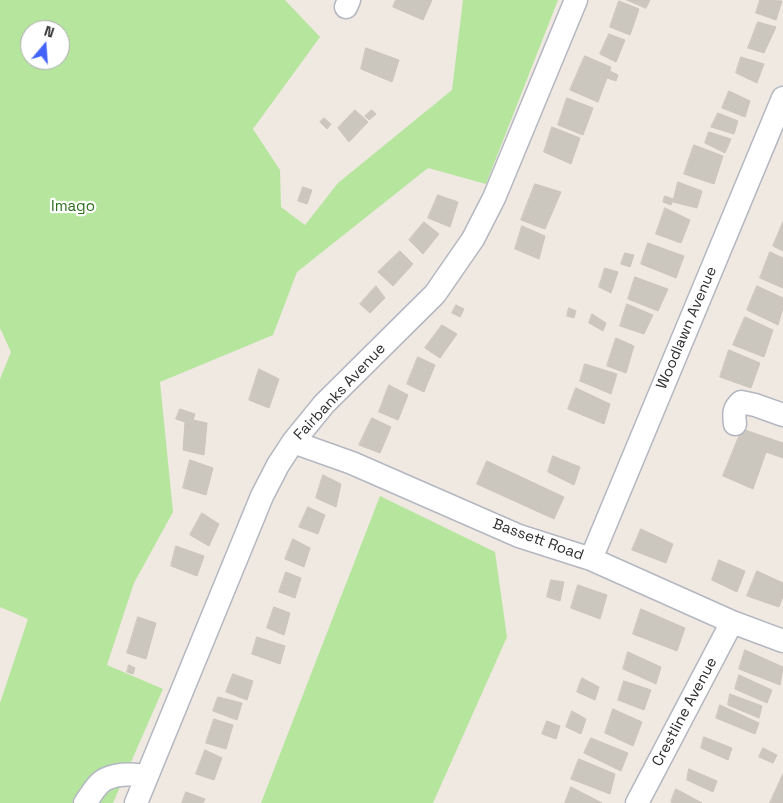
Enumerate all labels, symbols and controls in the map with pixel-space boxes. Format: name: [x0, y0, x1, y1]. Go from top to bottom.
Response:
north arrow: [20, 20, 70, 70]
text: N: [42, 22, 57, 42]
park label: Imago: [51, 198, 95, 216]
street label: Woodlawn Avenue: [653, 264, 721, 392]
street label: Fairbanks Avenue: [290, 340, 390, 444]
street label: Bassett Road: [490, 515, 586, 565]
street label: Crestline Avenue: [649, 654, 721, 770]

